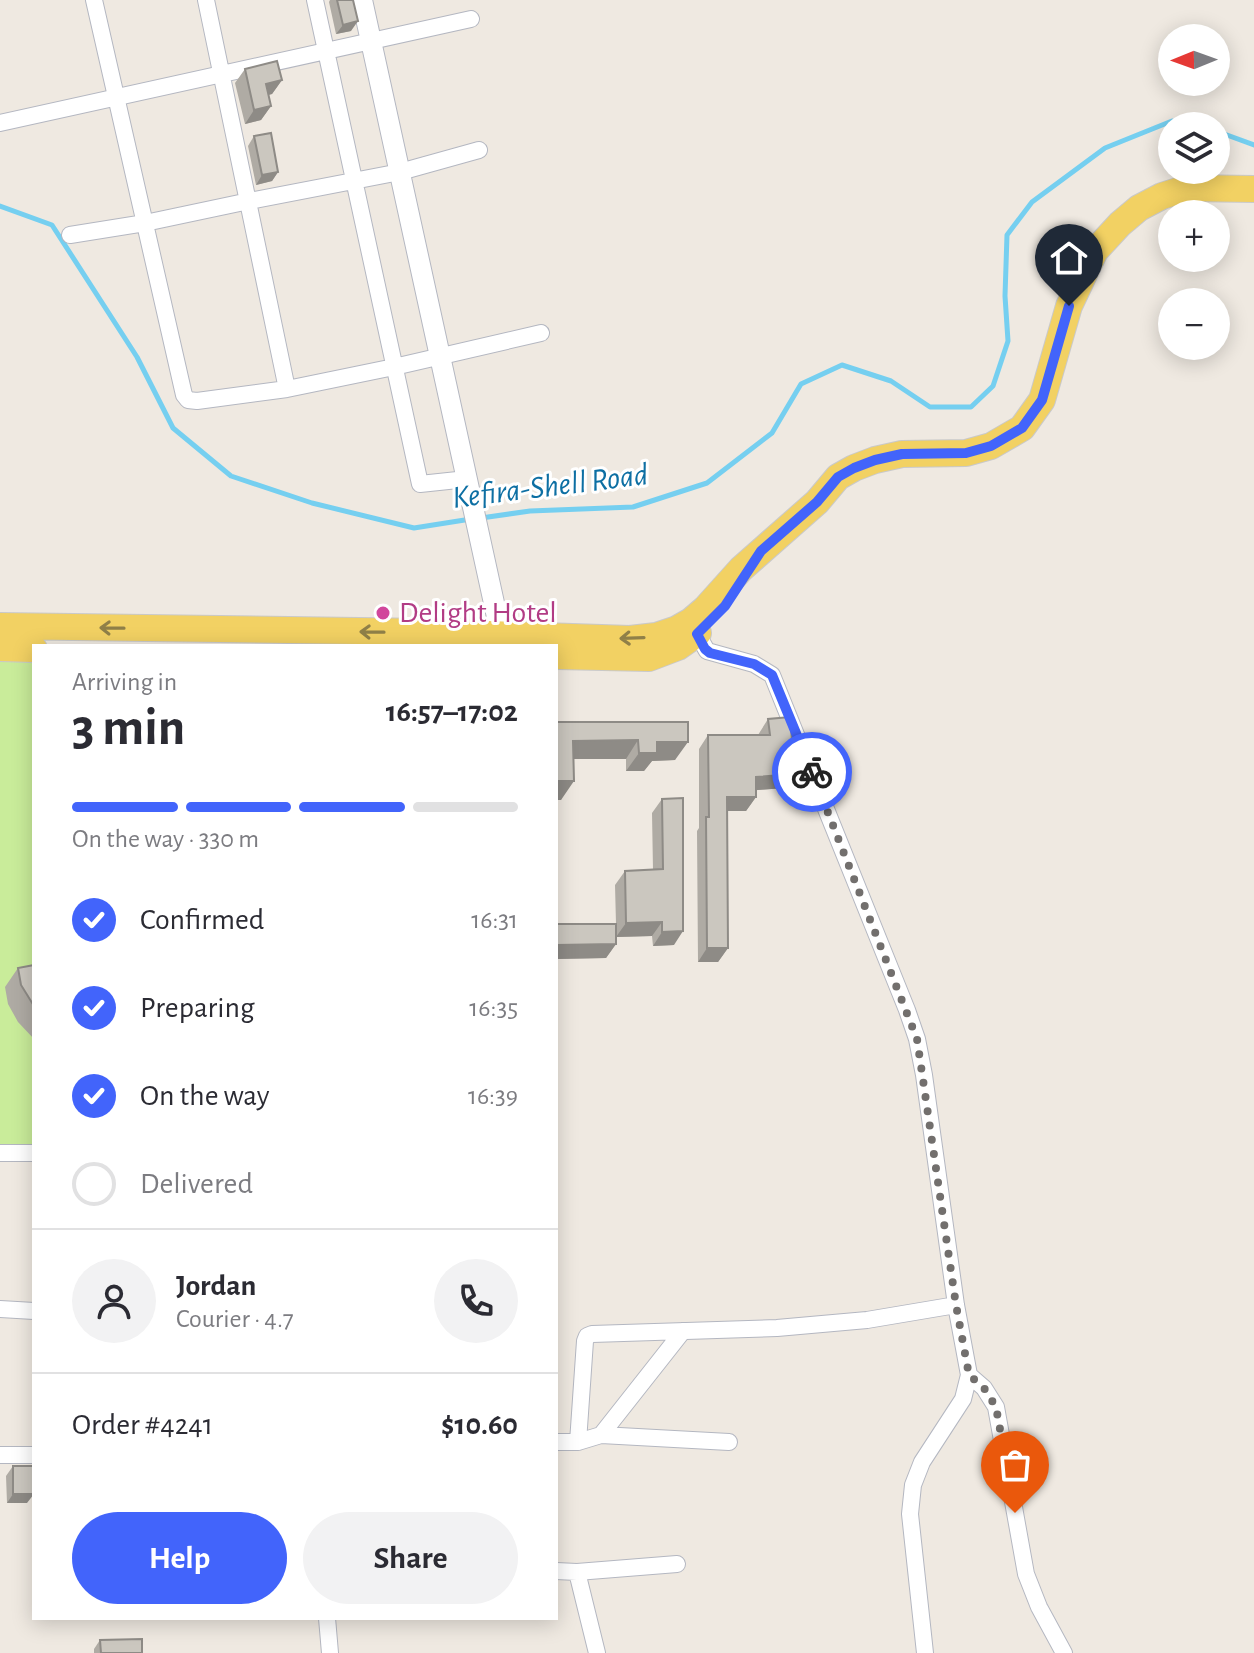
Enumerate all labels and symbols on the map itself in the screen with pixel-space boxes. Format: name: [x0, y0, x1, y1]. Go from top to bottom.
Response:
north arrow: [1158, 24, 1230, 96]
pin: [1035, 224, 1103, 306]
water label: Kefira-Shell Road: [450, 458, 650, 514]
place label: Delight Hotel: [399, 598, 557, 628]
marker: Delight Hotel: [374, 604, 392, 622]
one-way arrow: [99, 620, 126, 636]
one-way arrow: [359, 624, 386, 639]
one-way arrow: [619, 631, 646, 646]
courier: [772, 732, 852, 812]
pin: [981, 1431, 1049, 1513]

